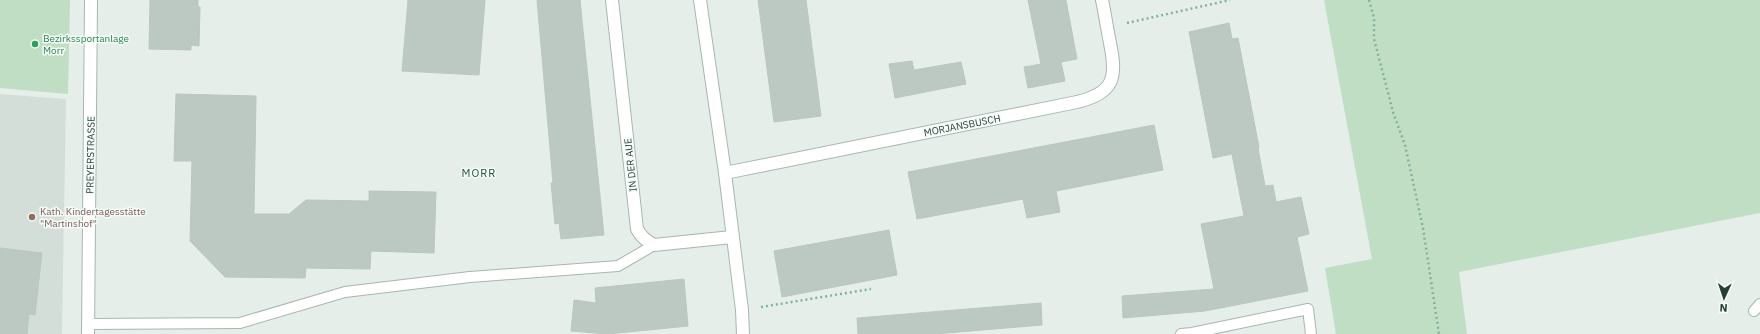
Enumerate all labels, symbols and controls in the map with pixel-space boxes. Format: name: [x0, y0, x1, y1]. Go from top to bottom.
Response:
place label: Bezirkssportanlage Morr: [43, 32, 130, 57]
marker: Bezirkssportanlage Morr: [30, 39, 40, 49]
street label: MORJANSBUSCH: [923, 112, 1002, 139]
street label: PREYERSTRASSE: [83, 116, 98, 194]
street label: IN DER AUE: [621, 137, 640, 192]
district label: MORR: [462, 166, 496, 180]
place label: Kath. Kindertagesstätte "Martinshof": [40, 205, 146, 230]
marker: Kath. Kindertagesstätte "Martinshof": [27, 212, 37, 222]
north arrow: [1704, 278, 1744, 318]
text: N: [1719, 301, 1728, 315]

